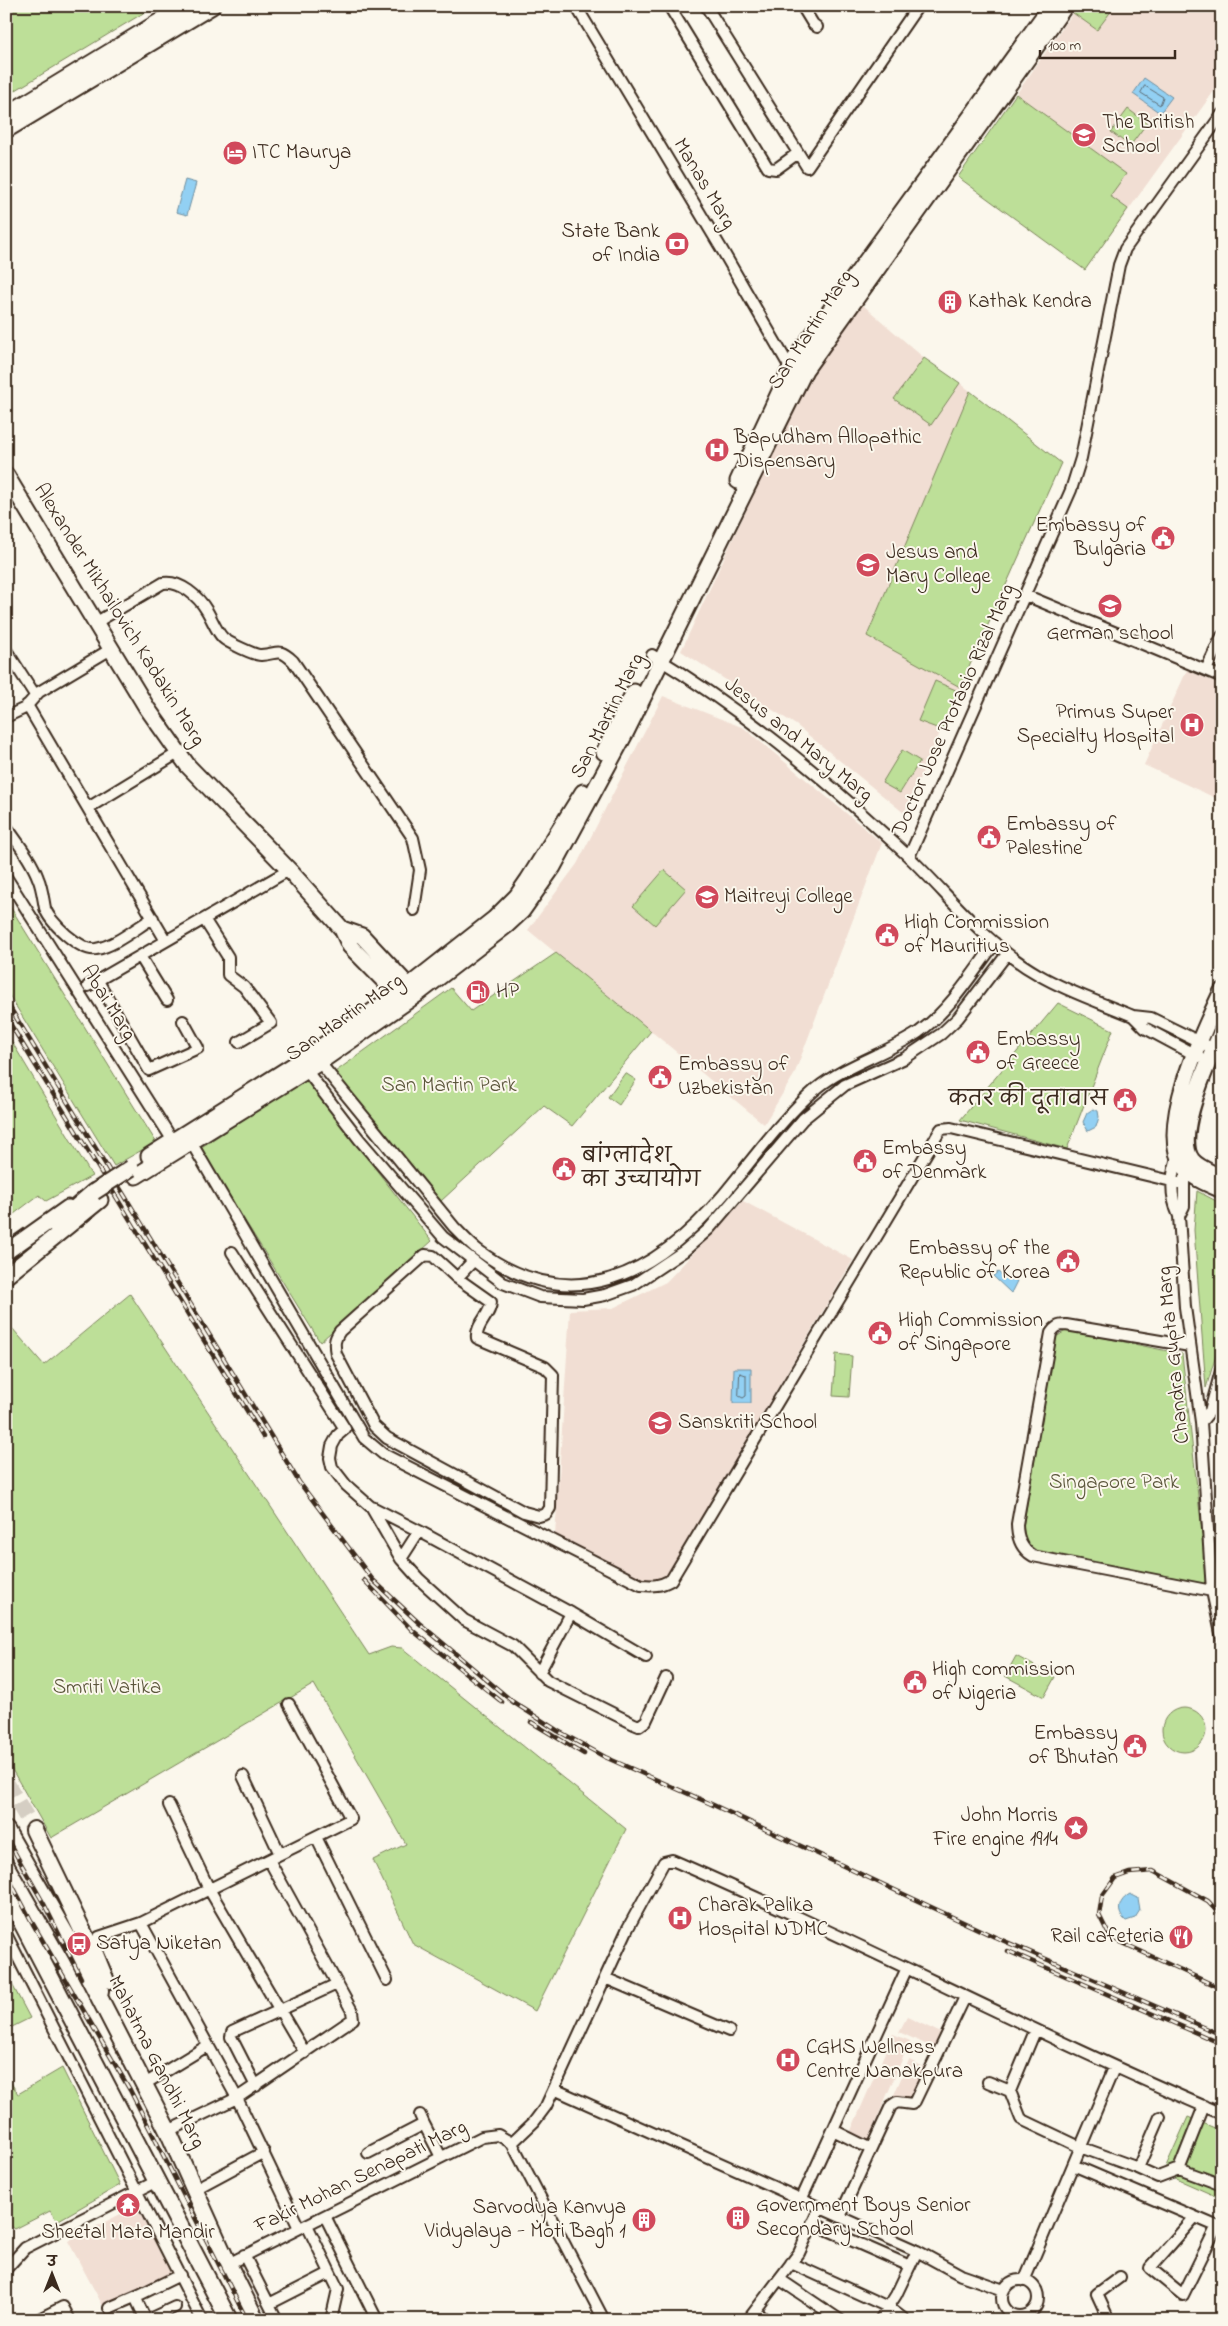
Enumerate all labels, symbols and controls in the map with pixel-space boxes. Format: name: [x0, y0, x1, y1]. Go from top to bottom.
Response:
scale bar: [1040, 28, 1176, 60]
text: 100 m: [1048, 35, 1081, 57]
place label: The British School: [1102, 108, 1195, 162]
school or university icon: The British School: [1071, 122, 1097, 148]
street label: Manas Marg: [663, 133, 743, 236]
place label: ITC Maurya: [252, 138, 351, 170]
hotel icon: ITC Maurya: [222, 140, 248, 166]
place label: State Bank of India: [561, 217, 661, 271]
bank icon: State Bank of India: [664, 231, 690, 257]
street label: San Martin Marg: [761, 264, 863, 397]
place label: Kathak Kendra: [968, 287, 1092, 317]
building icon: Kathak Kendra: [937, 289, 963, 315]
place label: Bapudham Allopathic Dispensary: [733, 423, 922, 479]
hospital icon: Bapudham Allopathic Dispensary: [704, 437, 730, 463]
street label: Alexander Mikhailovich Kadakin Marg: [24, 478, 213, 753]
place label: Embassy of Bulgaria: [1036, 511, 1146, 567]
public building icon: Embassy of Bulgaria: [1150, 525, 1176, 551]
place label: Jesus and Mary College: [886, 538, 991, 594]
school or university icon: Jesus and Mary College: [855, 552, 881, 578]
street label: Doctor Jose Protasio Rizal Marg: [884, 579, 1025, 843]
school or university icon: German school: [1097, 593, 1123, 619]
place label: German school: [1046, 619, 1174, 649]
street label: San Martin Marg: [563, 648, 654, 785]
street label: Jesus and Mary Marg: [716, 670, 879, 811]
place label: Primus Super Specialty Hospital: [1017, 698, 1174, 754]
hospital icon: Primus Super Specialty Hospital: [1179, 712, 1205, 738]
place label: Embassy of Palestine: [1006, 810, 1117, 864]
public building icon: Embassy of Palestine: [976, 824, 1002, 850]
place label: Maitreyi College: [724, 882, 853, 914]
school or university icon: Maitreyi College: [694, 884, 720, 910]
place label: High Commission of Mauritius: [904, 908, 1049, 962]
public building icon: High Commission of Mauritius: [874, 922, 900, 948]
street label: Abai Marg: [71, 959, 143, 1048]
street label: San Martin Marg: [280, 966, 411, 1071]
place label: HP: [496, 977, 519, 1007]
fuel station icon: HP: [465, 979, 491, 1005]
place label: Embassy of Greece: [996, 1025, 1081, 1079]
public building icon: Embassy of Greece: [965, 1039, 991, 1065]
place label: Embassy of Uzbekistan: [678, 1050, 789, 1104]
public building icon: Embassy of Uzbekistan: [647, 1064, 673, 1090]
park label: San Martin Park: [381, 1071, 517, 1101]
place label: कतर की दूतावास: [948, 1082, 1109, 1115]
public building icon: कतर की दूतावास: [1112, 1087, 1138, 1113]
place label: Embassy of Denmark: [882, 1134, 987, 1188]
place label: बांग्लादेश का उच्चायोग: [581, 1137, 702, 1196]
public building icon: Embassy of Denmark: [852, 1148, 878, 1174]
public building icon: बांग्लादेश का उच्चायोग: [551, 1156, 577, 1182]
place label: Embassy of the Republic of Korea: [899, 1234, 1051, 1288]
public building icon: Embassy of the Republic of Korea: [1055, 1248, 1081, 1274]
street label: Chandra Gupta Marg: [1150, 1265, 1200, 1445]
place label: High Commission of Singapore: [898, 1306, 1043, 1362]
public building icon: High Commission of Singapore: [867, 1320, 893, 1346]
place label: Sanskriti School: [678, 1408, 817, 1438]
school or university icon: Sanskriti School: [647, 1410, 673, 1436]
park label: Singapore Park: [1049, 1468, 1180, 1500]
place label: High commission of Nigeria: [932, 1655, 1075, 1711]
public building icon: High commission of Nigeria: [902, 1669, 928, 1695]
park label: Smriti Vatika: [53, 1673, 161, 1703]
place label: Embassy of Bhutan: [1029, 1719, 1118, 1773]
public building icon: Embassy of Bhutan: [1122, 1733, 1148, 1759]
place label: John Morris Fire engine 1914: [932, 1801, 1058, 1857]
place icon: John Morris Fire engine 1914: [1063, 1815, 1089, 1841]
place label: Charak Palika Hospital NDMC: [698, 1891, 828, 1945]
hospital icon: Charak Palika Hospital NDMC: [667, 1905, 693, 1931]
place label: Rail cafeteria: [1051, 1922, 1164, 1952]
restaurant icon: Rail cafeteria: [1168, 1924, 1194, 1950]
place label: Satya Niketan: [96, 1929, 221, 1961]
bus stop icon: Satya Niketan: [66, 1931, 92, 1957]
street label: Mahatma Gandhi Marg: [97, 1970, 213, 2155]
place label: CGHS Wellness Centre Nanakpura: [806, 2033, 963, 2087]
hospital icon: CGHS Wellness Centre Nanakpura: [775, 2047, 801, 2073]
street label: Fakir Mohan Senapati Marg: [249, 2112, 473, 2244]
place label: Government Boys Senior Secondary School: [756, 2191, 971, 2247]
temple icon: Sheetal Mata Mandir: [115, 2192, 141, 2218]
place label: Sarvodya Kanvya Vidyalaya - Moti Bagh 1: [423, 2193, 626, 2249]
building icon: Government Boys Senior Secondary School: [725, 2205, 751, 2231]
building icon: Sarvodya Kanvya Vidyalaya - Moti Bagh 1: [631, 2207, 657, 2233]
place label: Sheetal Mata Mandir: [41, 2218, 215, 2248]
north arrow: [28, 2248, 78, 2298]
text: उ: [45, 2252, 58, 2273]

